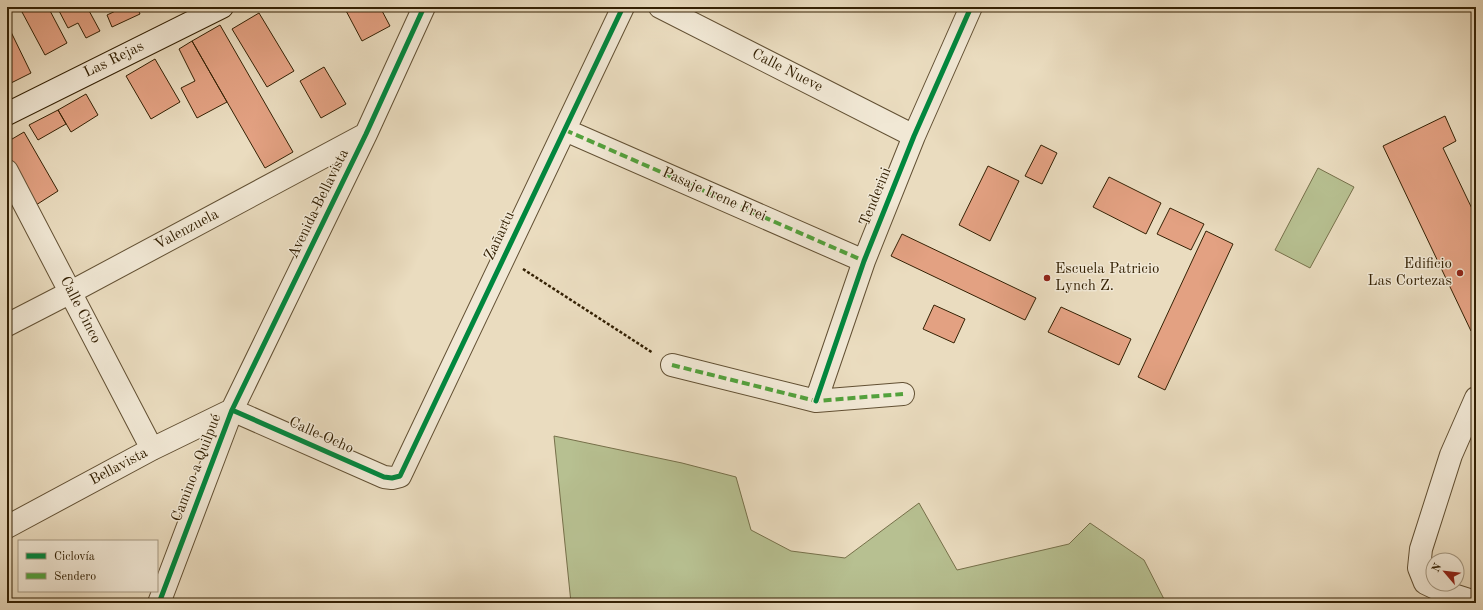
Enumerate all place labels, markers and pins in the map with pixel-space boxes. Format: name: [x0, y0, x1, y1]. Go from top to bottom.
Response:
place label: Edificio Las Cortezas: [1368, 257, 1452, 289]
place label: Escuela Patricio Lynch Z.: [1055, 262, 1159, 294]
marker: Edificio Las Cortezas: [1455, 268, 1465, 278]
marker: Escuela Patricio Lynch Z.: [1042, 273, 1052, 283]

